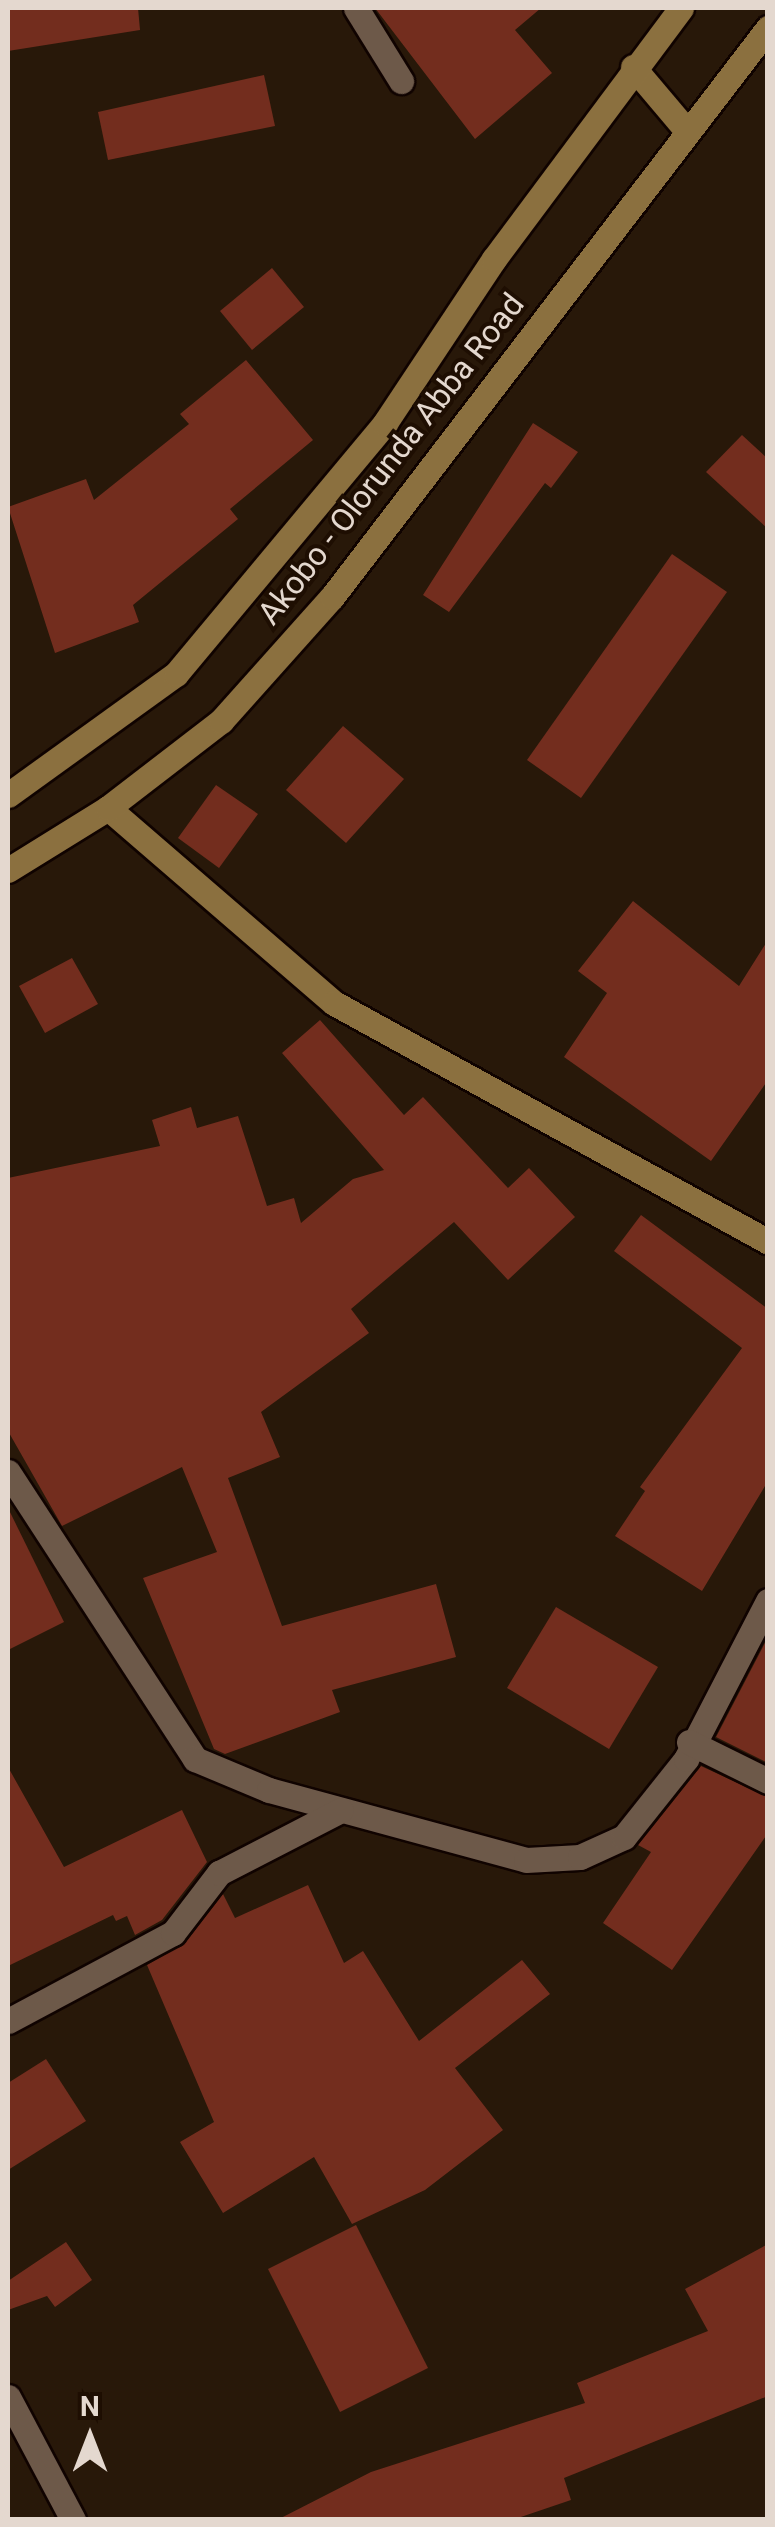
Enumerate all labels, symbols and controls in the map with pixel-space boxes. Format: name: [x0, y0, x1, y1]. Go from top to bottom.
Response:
street label: Akobo - Olorunda Abba Road: [250, 286, 532, 632]
north arrow: [40, 2387, 140, 2487]
text: N: [80, 2390, 100, 2423]

